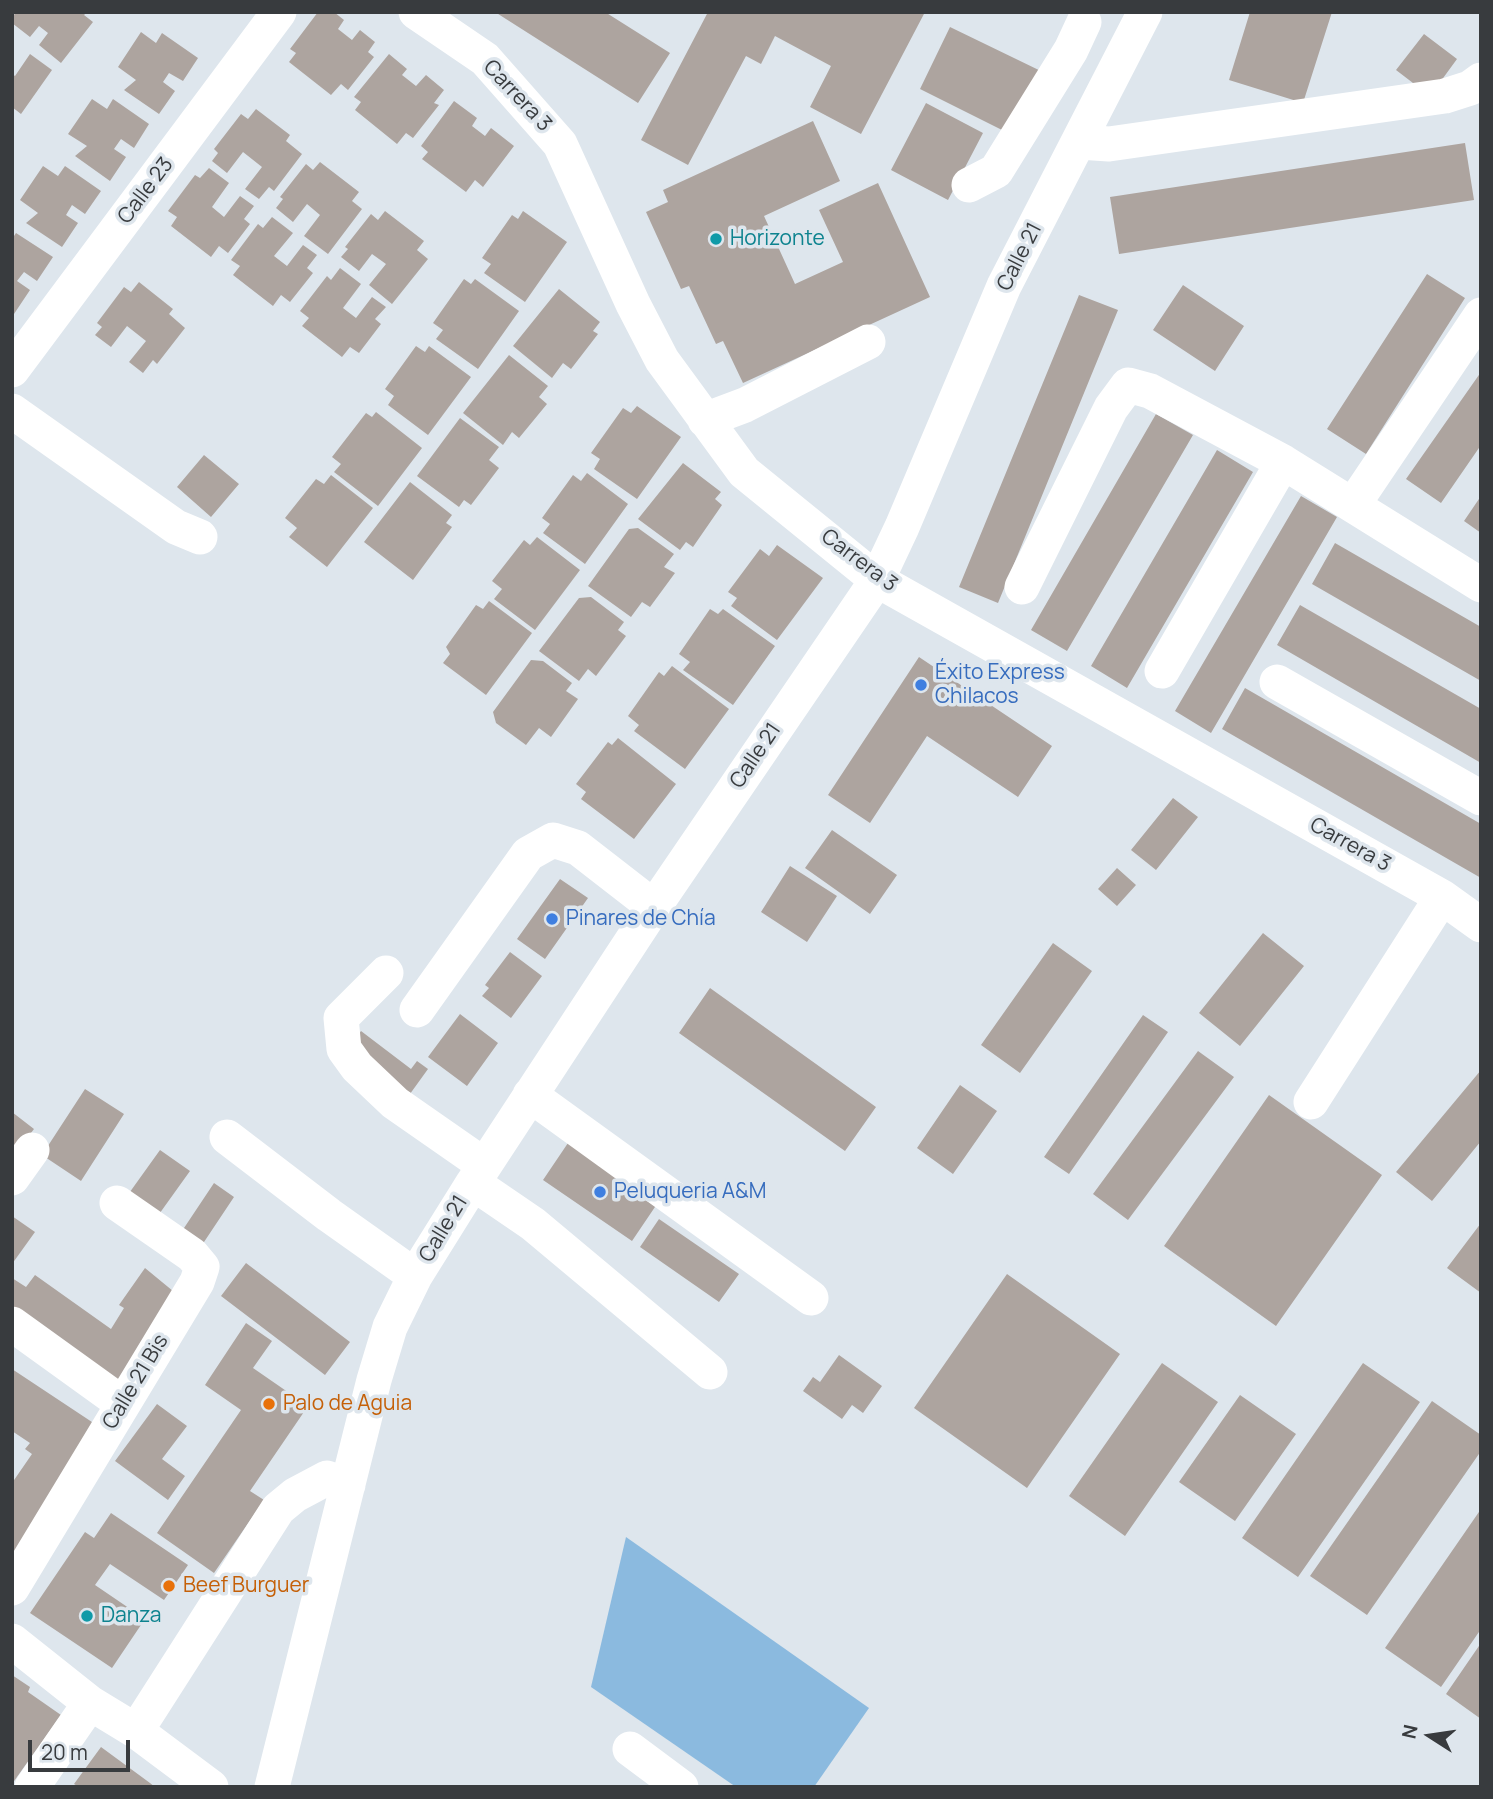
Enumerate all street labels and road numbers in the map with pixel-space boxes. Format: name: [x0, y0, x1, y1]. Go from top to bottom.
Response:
street label: Carrera 3: [478, 55, 556, 137]
street label: Calle 23: [113, 153, 179, 229]
street label: Calle 21: [992, 219, 1048, 295]
street label: Carrera 3: [816, 524, 902, 598]
street label: Calle 21: [725, 719, 787, 793]
street label: Carrera 3: [1305, 813, 1395, 877]
street label: Calle 21: [414, 1191, 474, 1267]
street label: Calle 21 Bis: [98, 1330, 174, 1434]

